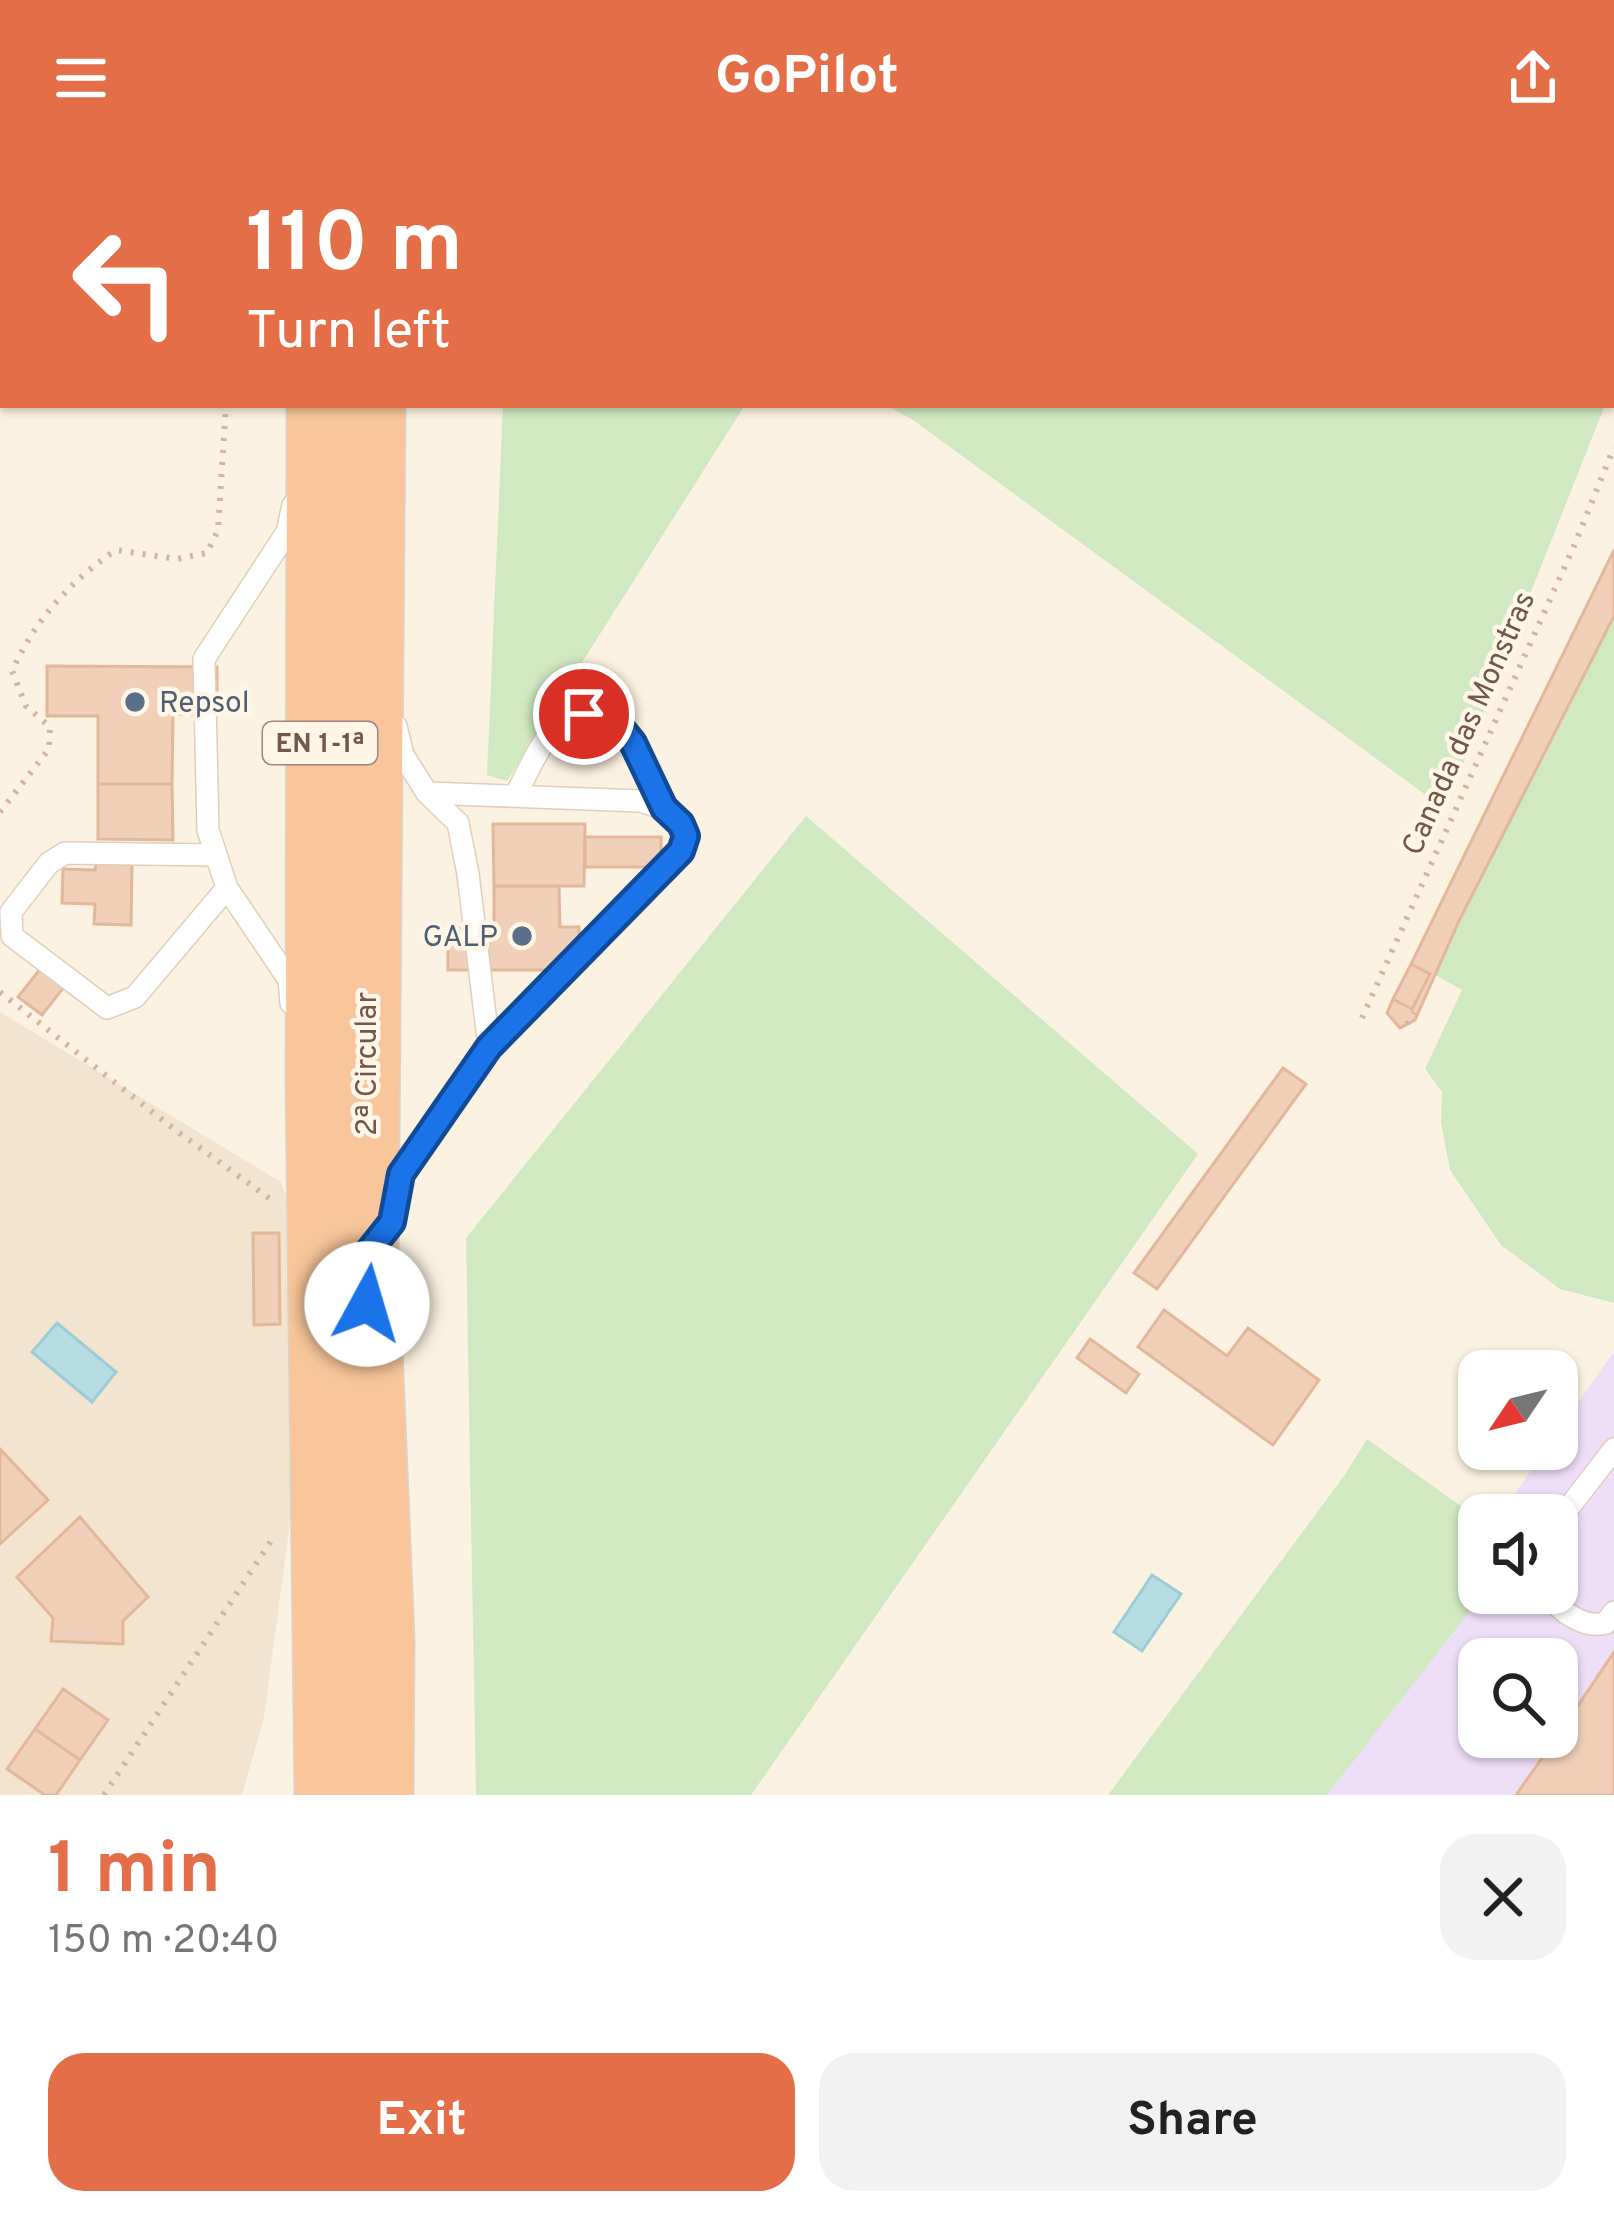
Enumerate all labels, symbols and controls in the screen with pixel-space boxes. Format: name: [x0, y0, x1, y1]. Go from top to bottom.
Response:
text: GoPilot: [715, 44, 899, 113]
icon: menu: [48, 45, 114, 111]
icon: share: [1500, 45, 1566, 111]
text: 110 m: [246, 195, 463, 301]
icon: left: [48, 204, 204, 360]
text: Turn left: [246, 299, 451, 368]
street label: Canada das Monstras: [1395, 586, 1545, 862]
pin: [533, 663, 635, 765]
icon: arrive: [551, 681, 617, 747]
place label: Repsol: [159, 686, 250, 723]
marker: Repsol: [122, 689, 148, 715]
road number: EN 1-1ª: [263, 722, 377, 764]
place label: GALP: [423, 920, 498, 957]
marker: GALP: [509, 923, 535, 949]
street label: 2ª Circular: [350, 992, 387, 1136]
position arrow: [304, 1241, 430, 1367]
north arrow: [1458, 1350, 1578, 1470]
map controls: [1458, 1350, 1578, 1758]
button: sound: [1458, 1494, 1578, 1614]
button: search: [1458, 1638, 1578, 1758]
text: 1 min: [48, 1827, 221, 1919]
button: close: [1440, 1834, 1566, 1960]
text: 150 m · 20:40: [48, 1918, 279, 1967]
button: Exit: [48, 2053, 795, 2191]
button: Share: [819, 2053, 1566, 2191]

